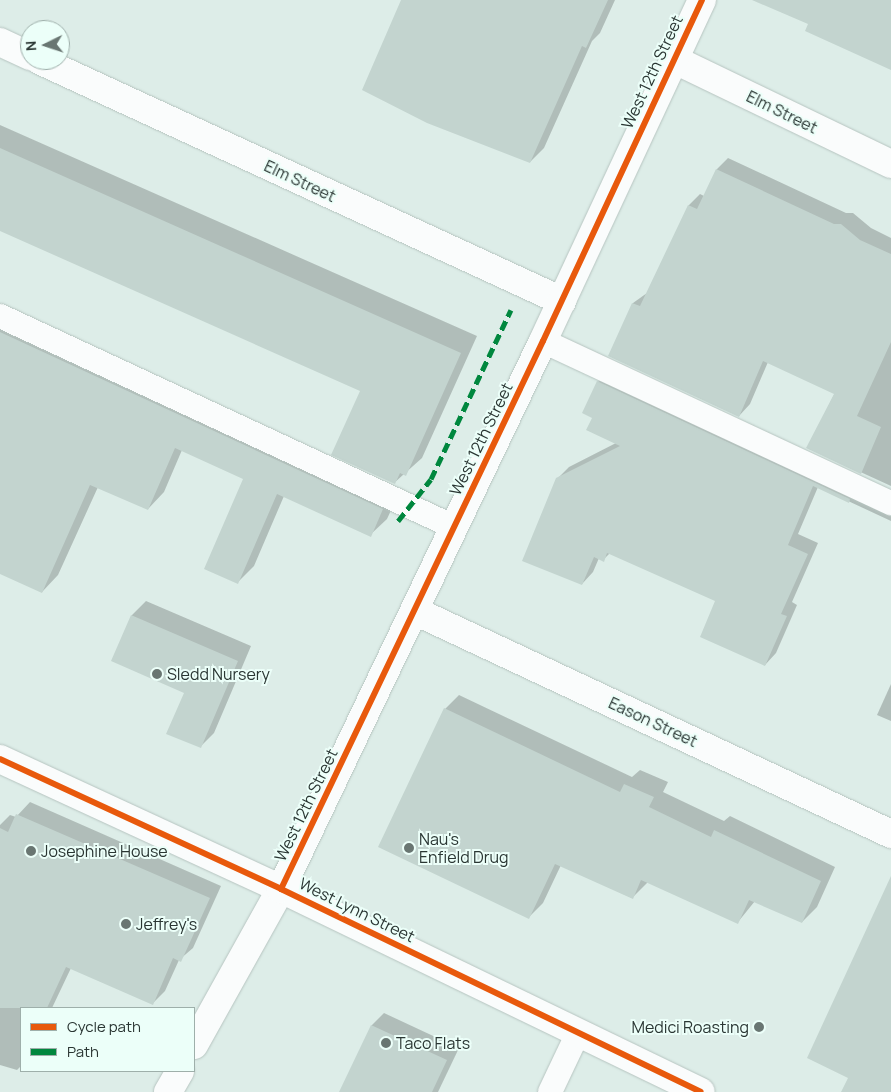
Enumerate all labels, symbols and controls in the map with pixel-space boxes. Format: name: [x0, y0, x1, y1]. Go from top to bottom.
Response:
street label: West 12th Street: [617, 12, 687, 132]
north arrow: [20, 20, 70, 70]
text: N: [21, 40, 40, 52]
street label: Elm Street: [743, 87, 821, 137]
street label: Elm Street: [261, 156, 339, 206]
street label: West 12th Street: [445, 380, 517, 498]
place label: Sledd Nursery: [167, 664, 270, 684]
marker: Sledd Nursery: [151, 668, 163, 680]
street label: Eason Street: [606, 693, 700, 751]
street label: West 12th Street: [270, 746, 342, 864]
place label: Nau's Enfield Drug: [419, 829, 509, 867]
place label: Josephine House: [41, 841, 168, 861]
marker: Nau's Enfield Drug: [403, 842, 415, 854]
marker: Josephine House: [25, 845, 37, 857]
street label: West Lynn Street: [296, 874, 418, 946]
place label: Jeffrey's: [136, 914, 197, 934]
marker: Jeffrey's: [120, 918, 132, 930]
legend: [20, 1007, 195, 1072]
text: Cycle path: [67, 1016, 141, 1037]
place label: Medici Roasting: [631, 1017, 749, 1037]
marker: Medici Roasting: [753, 1021, 765, 1033]
place label: Taco Flats: [396, 1033, 470, 1053]
marker: Taco Flats: [380, 1037, 392, 1049]
text: Path: [67, 1041, 99, 1062]

